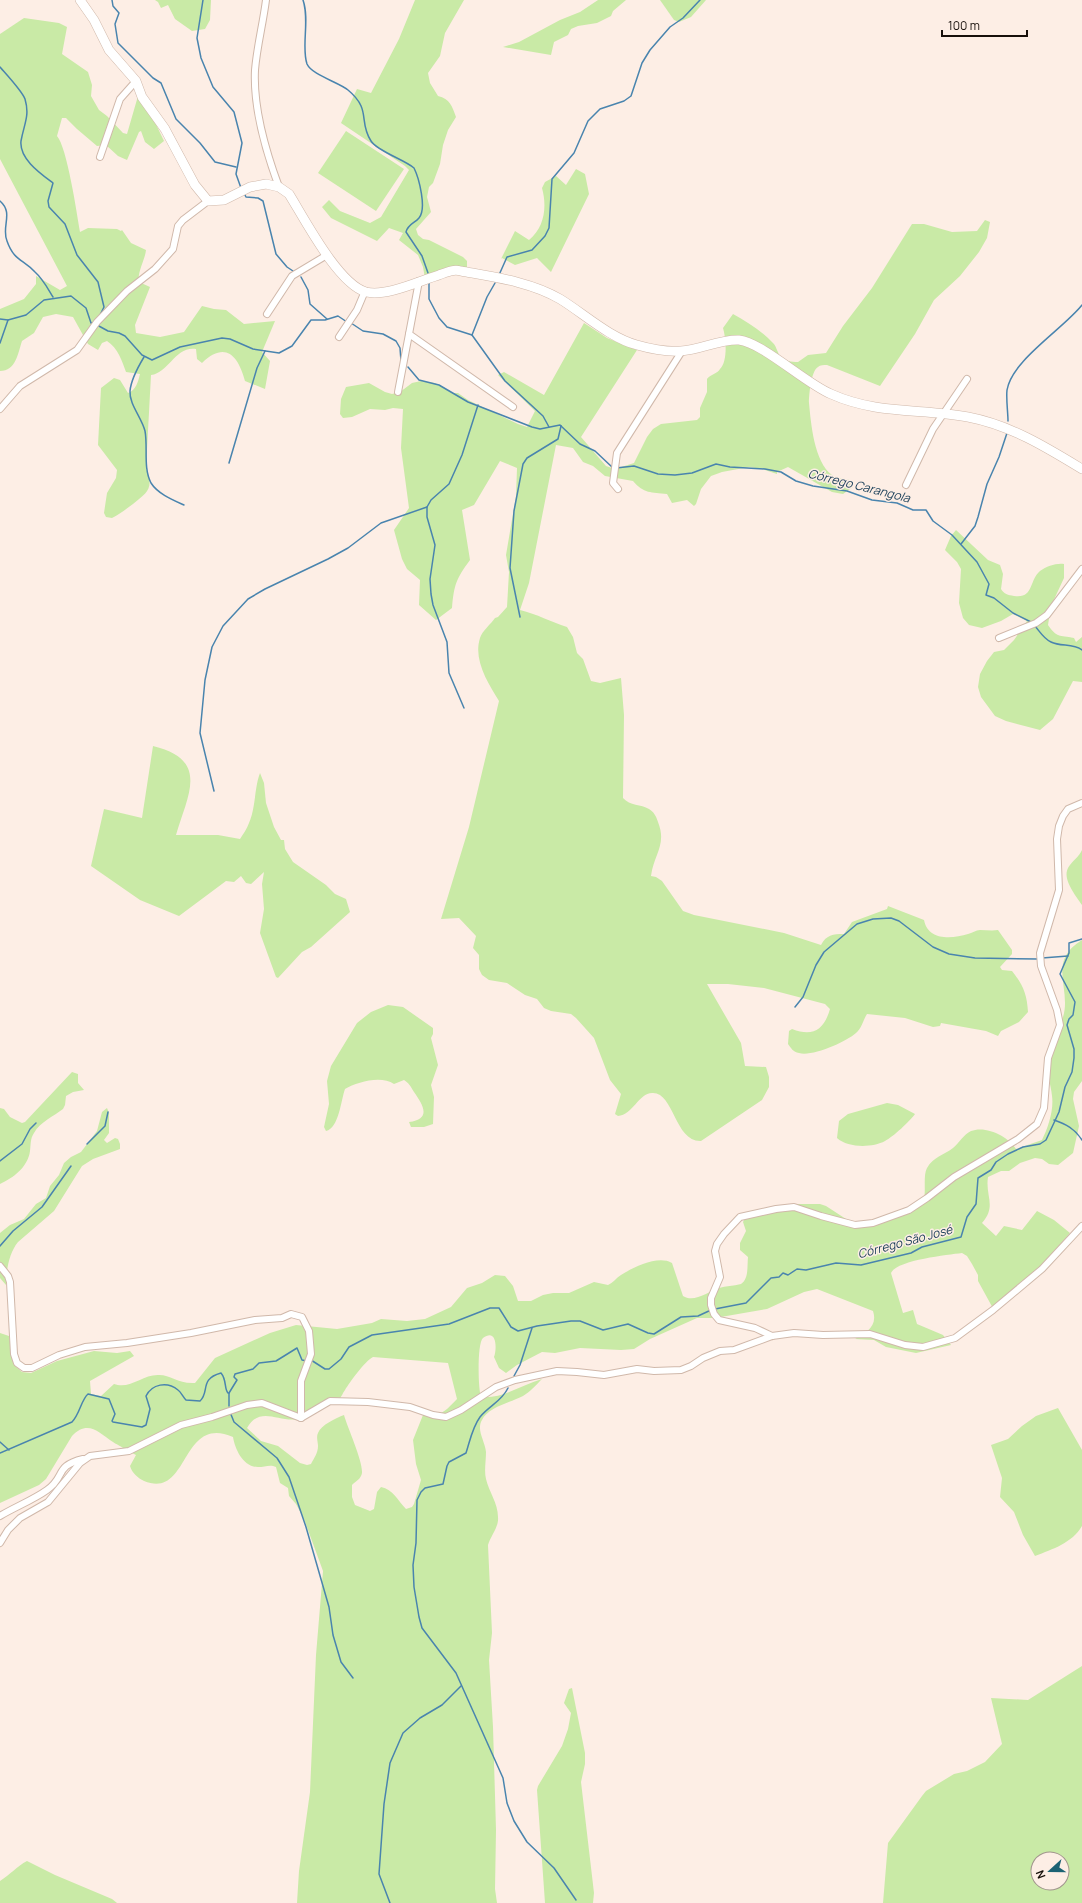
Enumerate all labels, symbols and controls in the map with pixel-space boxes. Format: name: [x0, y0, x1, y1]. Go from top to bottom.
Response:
scale bar: [942, 12, 1027, 38]
text: 100 m: [948, 17, 980, 34]
water label: Córrego Carangola: [806, 465, 913, 507]
water label: Córrego São José: [856, 1220, 955, 1262]
north arrow: [1030, 1851, 1070, 1891]
text: N: [1032, 1868, 1049, 1881]

